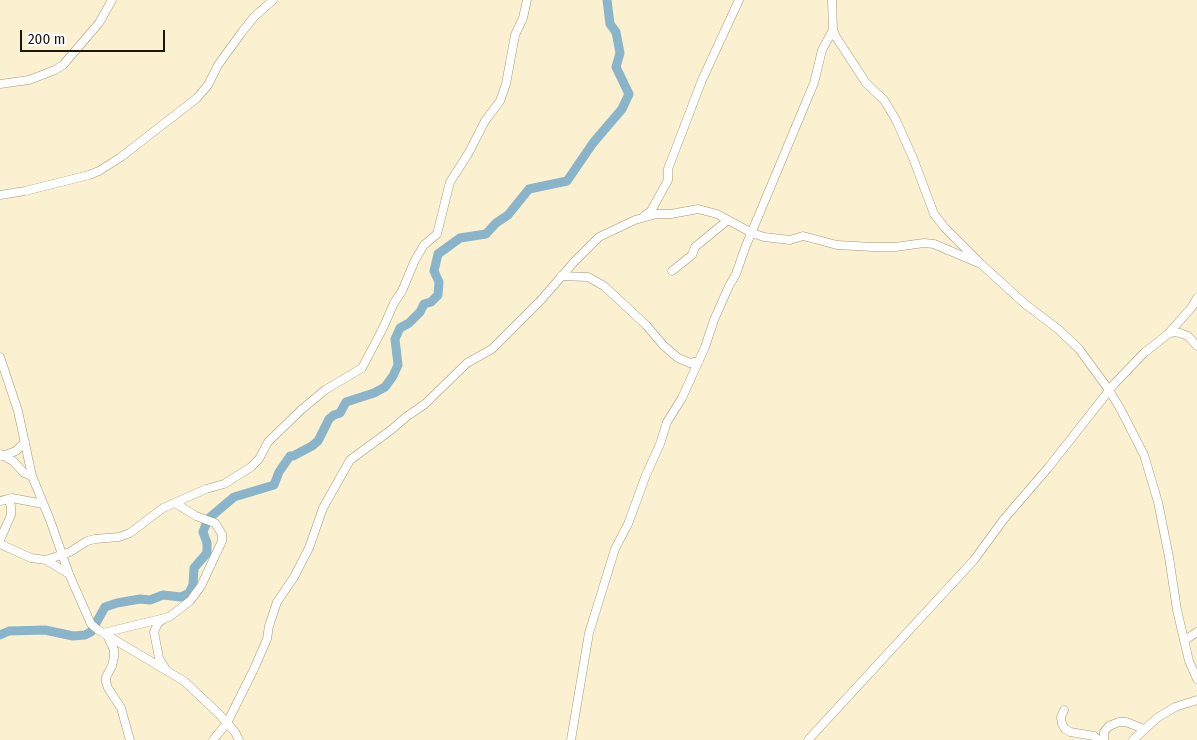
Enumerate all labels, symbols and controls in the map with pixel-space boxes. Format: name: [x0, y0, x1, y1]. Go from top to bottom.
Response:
scale bar: [22, 20, 168, 52]
text: 200 m: [28, 30, 65, 48]

